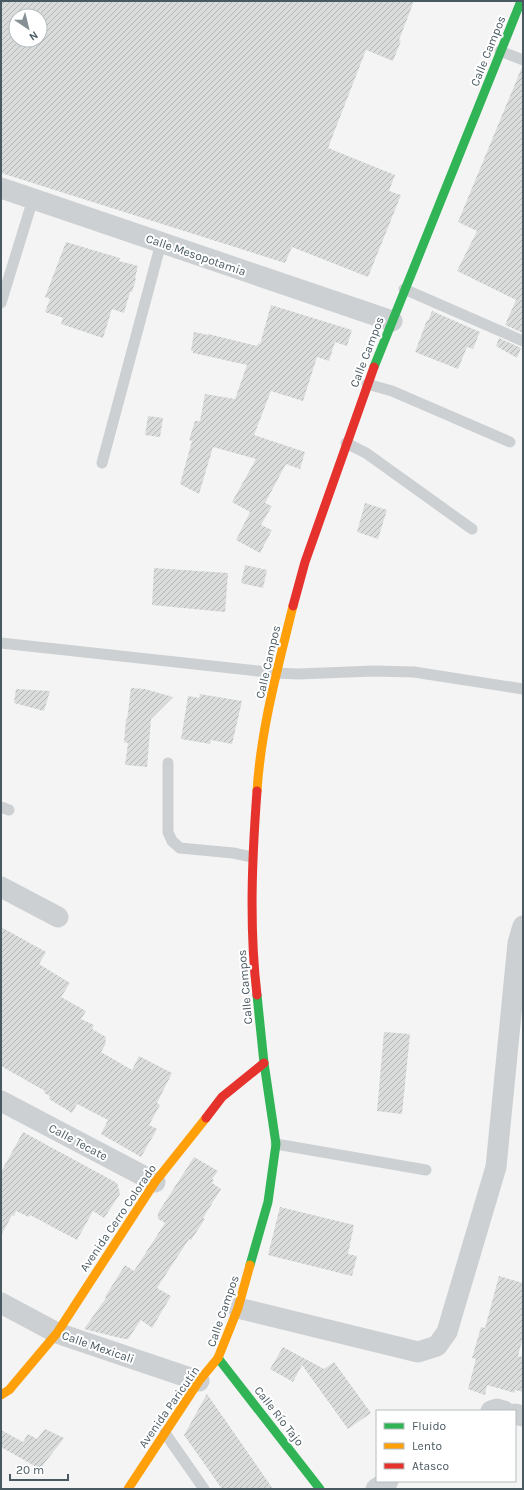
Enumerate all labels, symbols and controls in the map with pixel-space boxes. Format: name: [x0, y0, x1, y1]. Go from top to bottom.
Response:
north arrow: [8, 8, 48, 48]
street label: Calle Campos: [468, 14, 508, 88]
text: N: [26, 28, 40, 43]
street label: Calle Mesopotamia: [144, 231, 248, 279]
street label: Calle Campos: [347, 315, 387, 389]
street label: Calle Campos: [253, 624, 283, 700]
street label: Calle Campos: [235, 949, 255, 1025]
street label: Calle Tecate: [46, 1121, 110, 1163]
street label: Avenida Cerro Colorado: [77, 1162, 159, 1274]
street label: Calle Campos: [204, 1273, 242, 1349]
street label: Calle Mexicali: [60, 1328, 136, 1366]
street label: Avenida Paricutín: [136, 1364, 202, 1450]
street label: Calle Río Tajo: [251, 1383, 307, 1449]
legend: [376, 1410, 516, 1482]
text: Fluido: [412, 1419, 446, 1433]
text: Lento: [412, 1439, 442, 1453]
scale bar: [10, 1456, 68, 1482]
text: Atasco: [412, 1459, 449, 1473]
text: 20 m: [16, 1463, 44, 1477]

